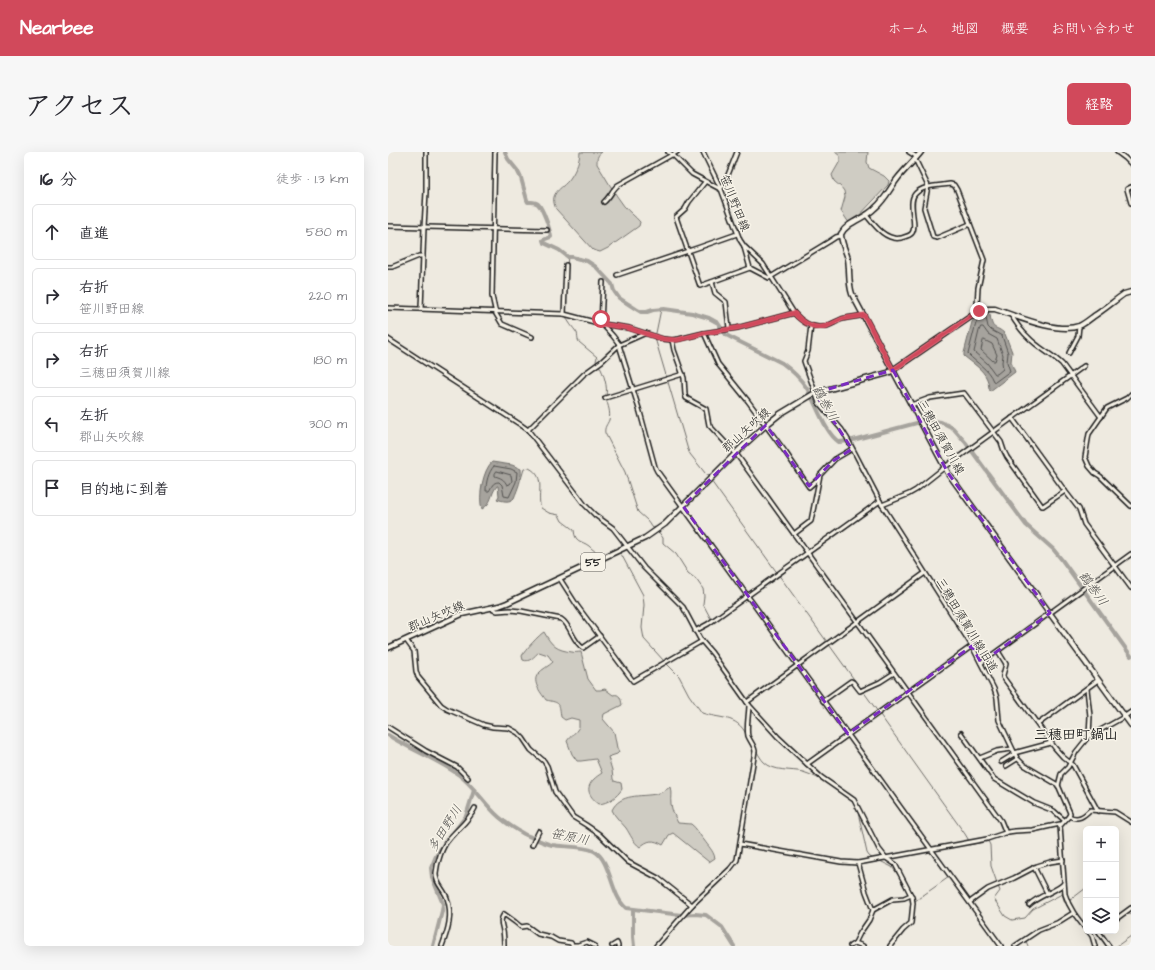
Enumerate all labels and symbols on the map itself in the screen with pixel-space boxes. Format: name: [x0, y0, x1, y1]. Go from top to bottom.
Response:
street label: 笹川野田線: [715, 172, 754, 234]
route end: [970, 302, 988, 320]
route start: [592, 310, 610, 328]
water label: 鶴巻川: [808, 382, 842, 425]
street label: 三穂田須賀川線: [913, 396, 968, 478]
street label: 郡山矢吹線: [718, 404, 774, 457]
road number: 55: [581, 553, 605, 571]
water label: 鶴巻川: [1074, 568, 1112, 610]
street label: 三穂田須賀川線旧道: [931, 575, 1002, 676]
street label: 郡山矢吹線: [405, 597, 467, 636]
district label: 三穂田町鍋山: [1034, 725, 1118, 745]
water label: 多田野川: [423, 802, 466, 855]
water label: 笹原川: [549, 824, 591, 850]

